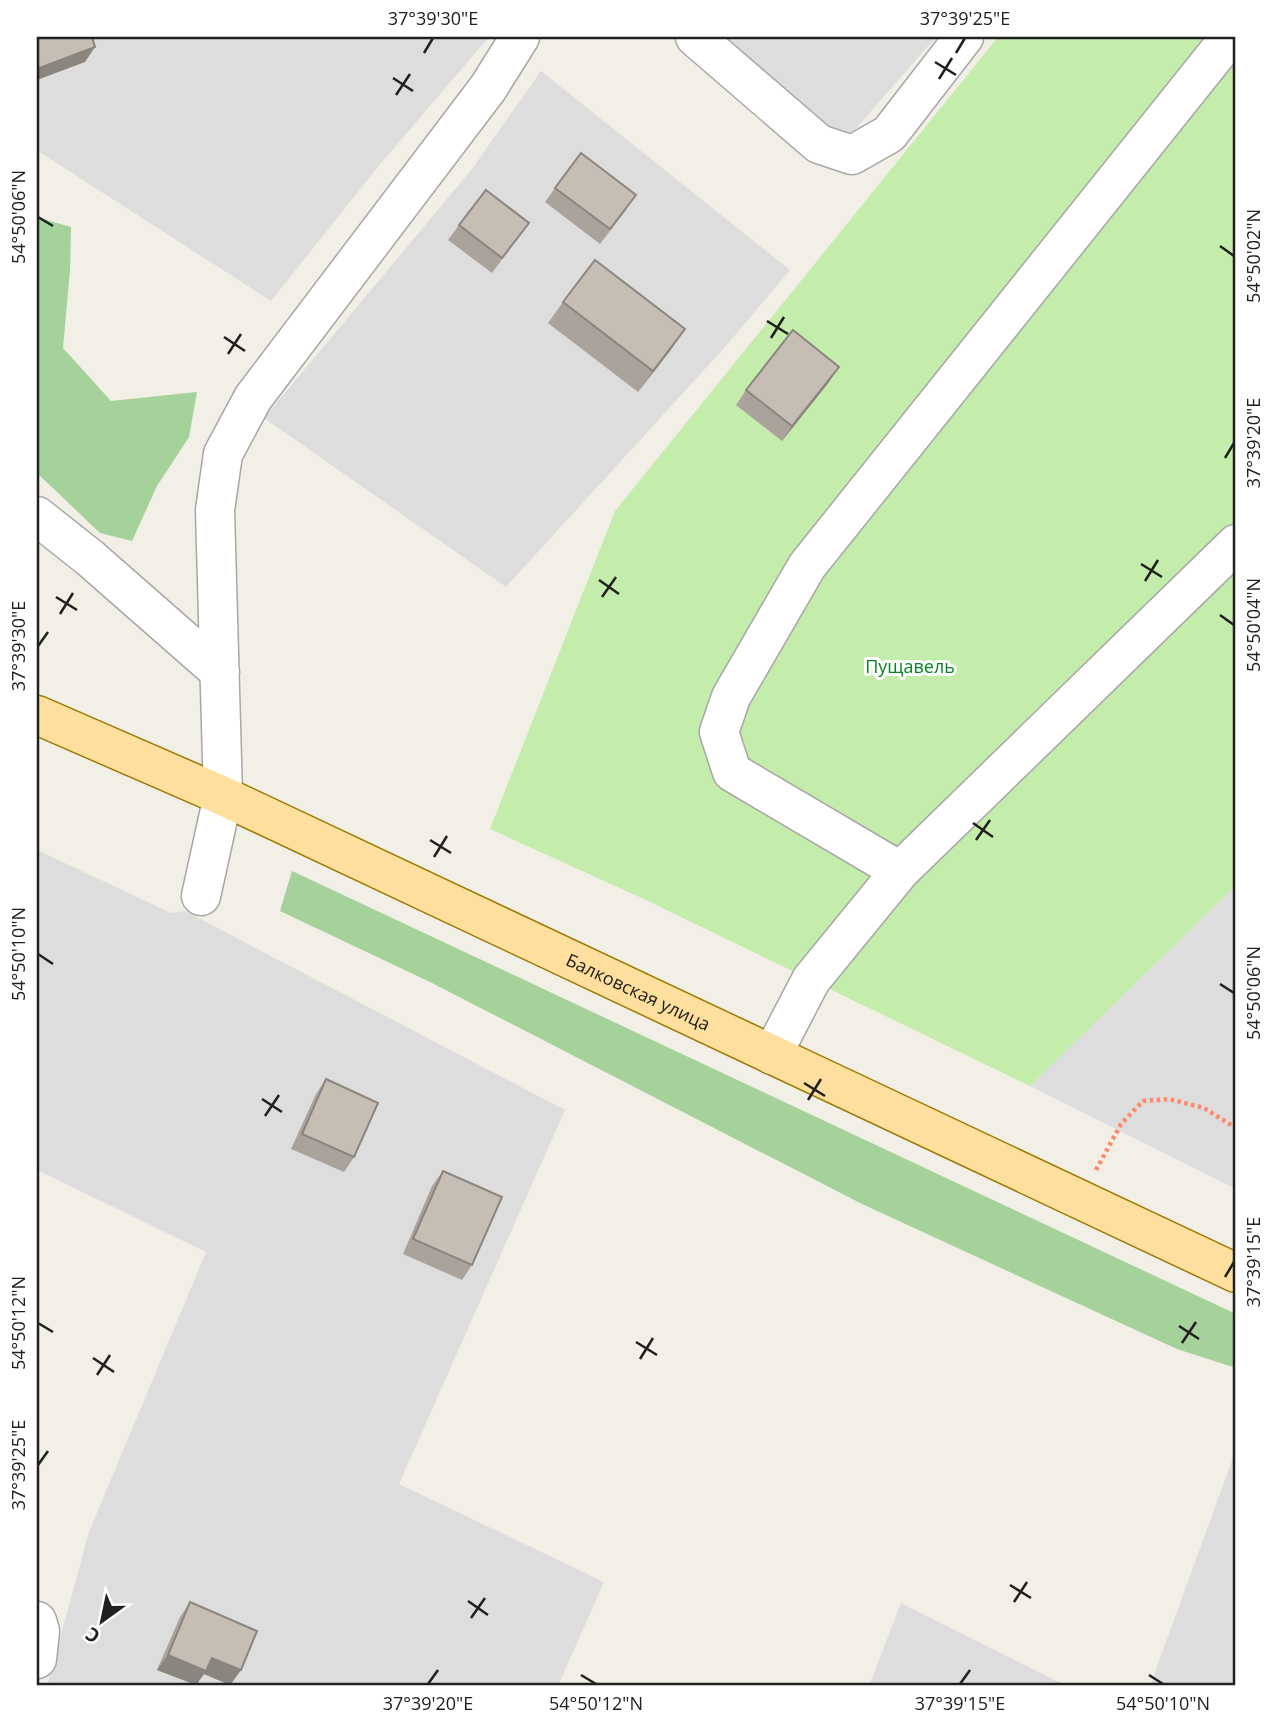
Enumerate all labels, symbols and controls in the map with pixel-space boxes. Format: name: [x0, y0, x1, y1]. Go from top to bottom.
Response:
text: 37°39'30"E: [388, 6, 478, 30]
text: 37°39'25"E: [920, 6, 1010, 30]
text: 54°50'06"N: [6, 170, 30, 264]
text: 54°50'02"N: [1241, 209, 1265, 303]
text: 37°39'20"E: [1241, 398, 1265, 488]
text: 54°50'04"N: [1241, 578, 1265, 672]
text: 37°39'30"E: [6, 601, 30, 691]
park label: Пущавель: [865, 654, 955, 678]
text: 54°50'10"N: [6, 907, 30, 1001]
text: 54°50'06"N: [1241, 946, 1265, 1040]
street label: Балковская улица: [562, 947, 714, 1036]
text: 37°39'15"E: [1241, 1217, 1265, 1307]
text: 54°50'12"N: [6, 1276, 30, 1370]
text: 37°39'25"E: [6, 1420, 30, 1510]
north arrow: [66, 1586, 136, 1656]
text: С: [81, 1621, 105, 1649]
text: 37°39'20"E: [383, 1691, 473, 1715]
text: 54°50'12"N: [549, 1691, 643, 1715]
text: 37°39'15"E: [915, 1691, 1005, 1715]
text: 54°50'10"N: [1116, 1691, 1210, 1715]

